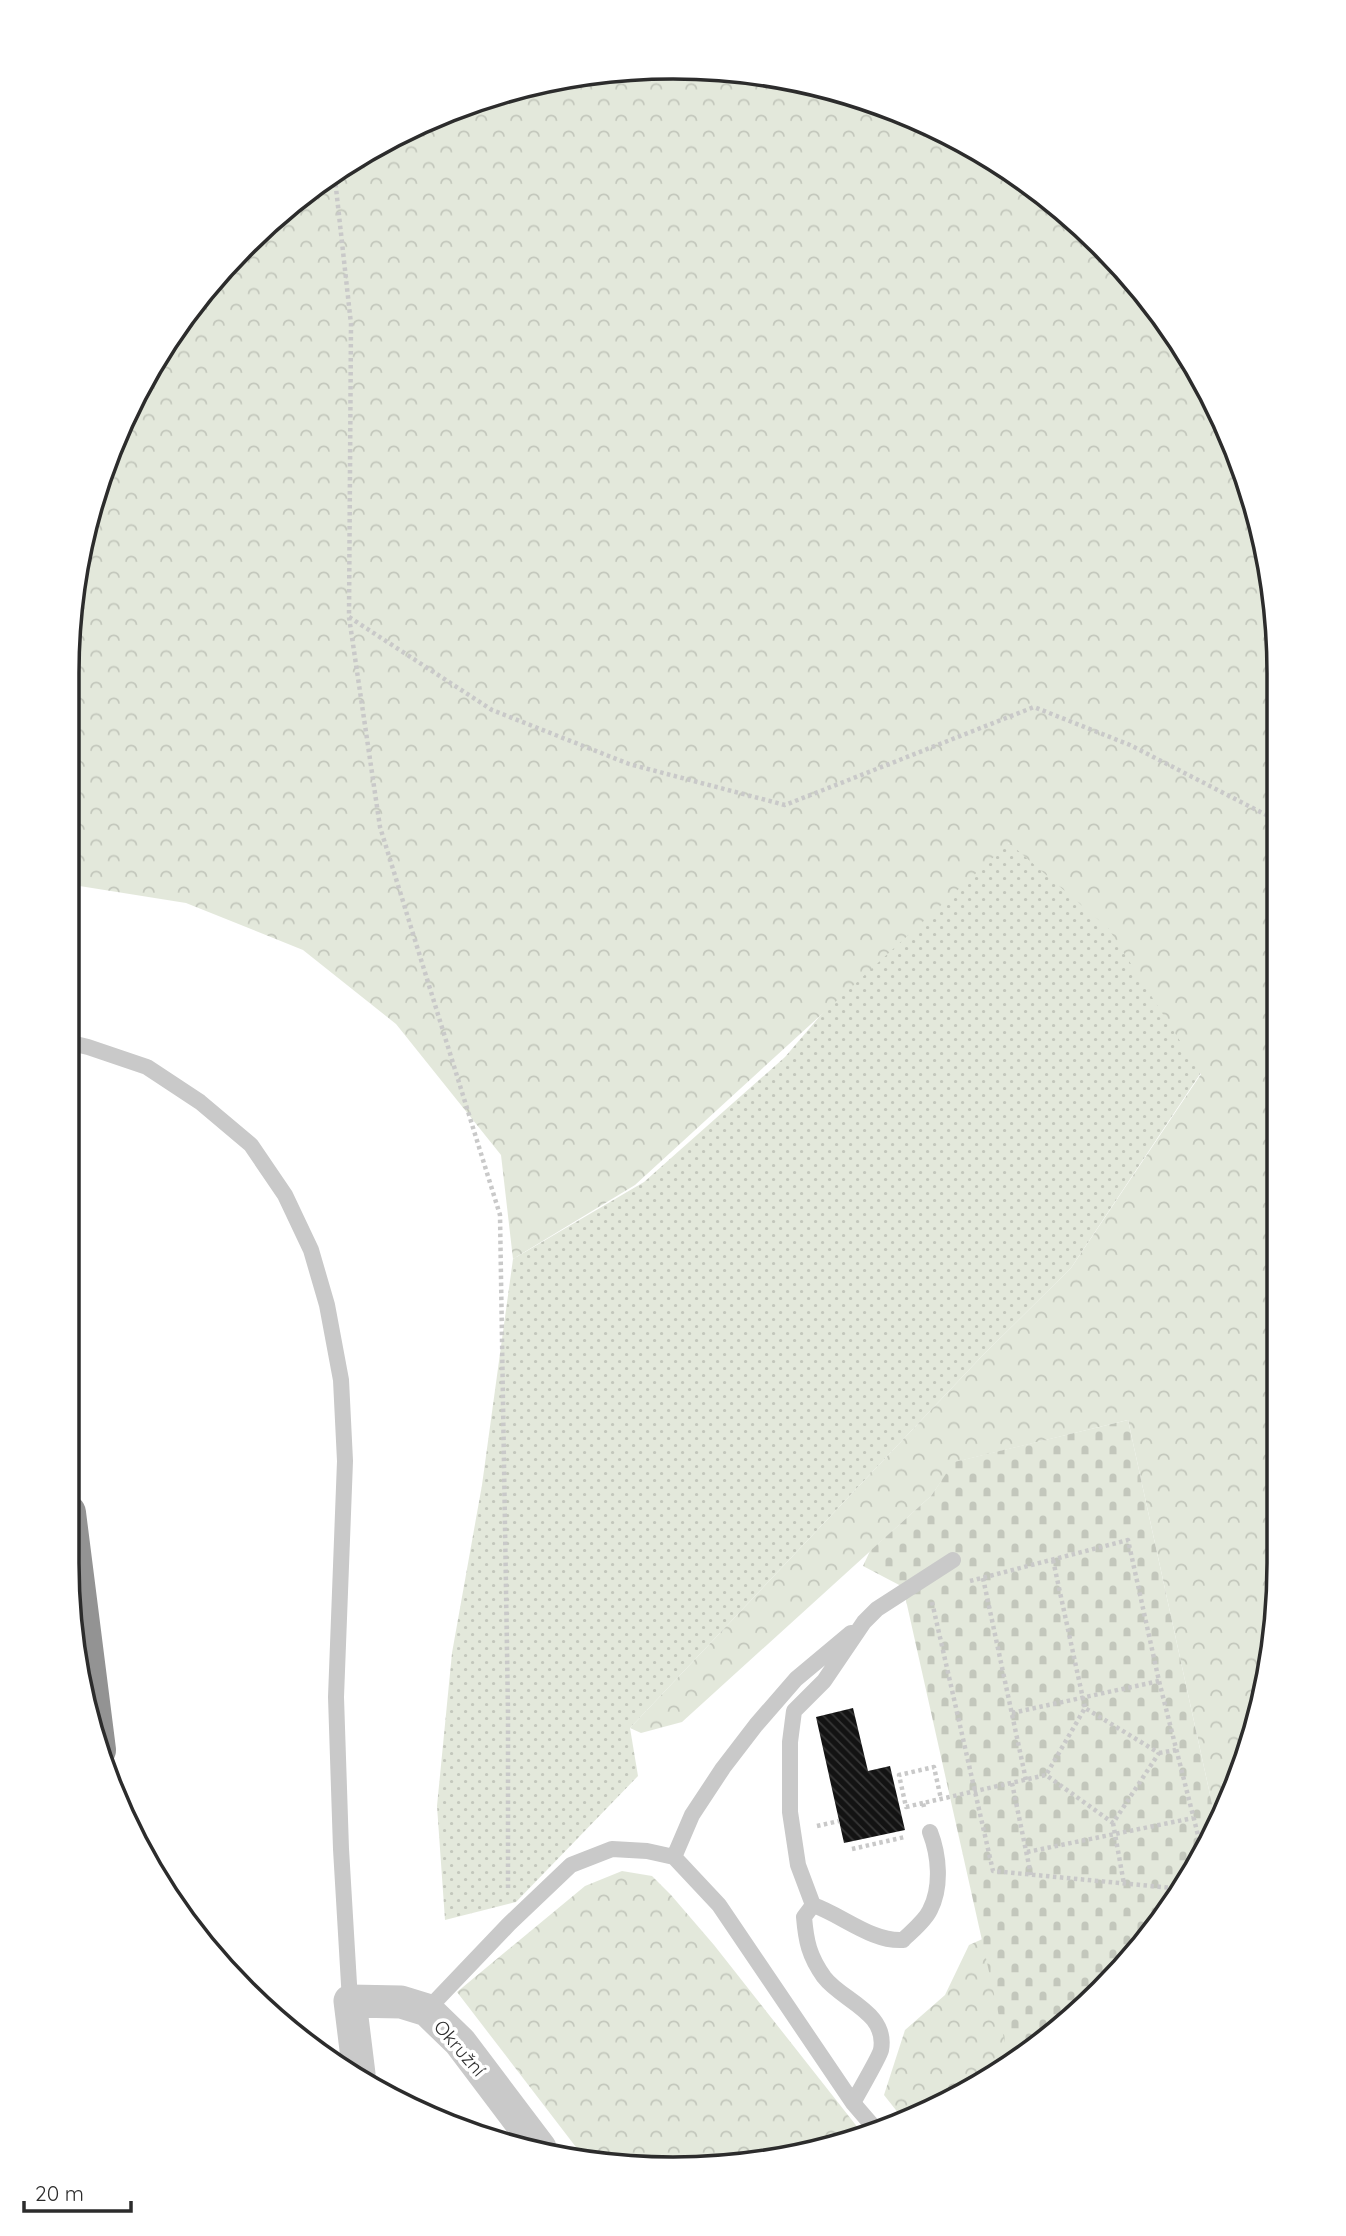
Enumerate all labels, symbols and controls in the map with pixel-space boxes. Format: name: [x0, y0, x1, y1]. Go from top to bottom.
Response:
street label: Okružní: [429, 2015, 492, 2082]
scale bar: [24, 2170, 131, 2214]
text: 20 m: [35, 2180, 84, 2206]

